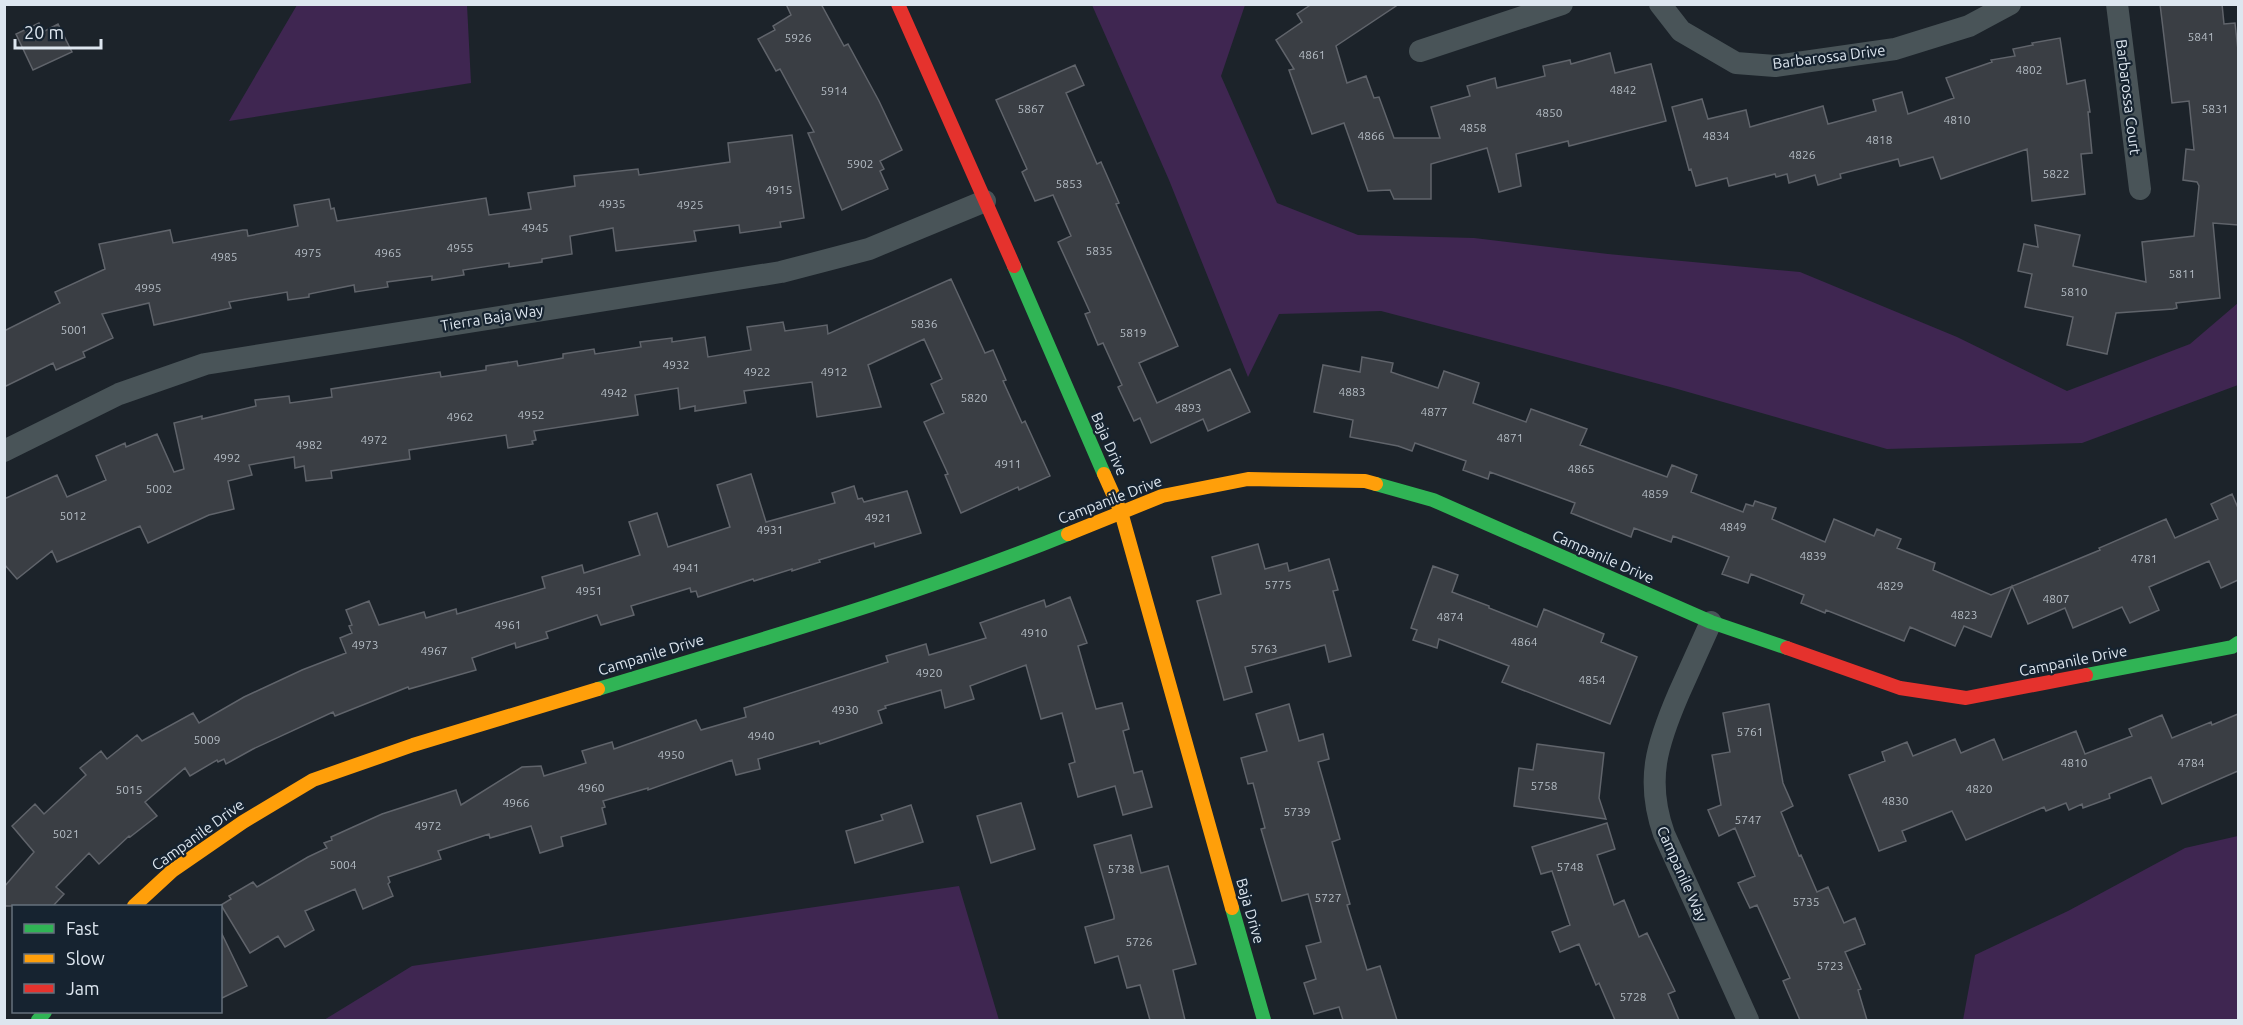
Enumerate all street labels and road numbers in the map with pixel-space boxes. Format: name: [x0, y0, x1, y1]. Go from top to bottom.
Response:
street label: Barbarossa Court: [2113, 38, 2144, 156]
street label: Barbarossa Drive: [1772, 41, 1886, 72]
street label: Tierra Baja Way: [439, 301, 544, 334]
street label: Baja Drive: [1088, 410, 1131, 478]
street label: Campanile Drive: [1056, 472, 1164, 527]
street label: Campanile Drive: [1550, 526, 1657, 587]
street label: Campanile Drive: [596, 630, 706, 679]
street label: Campanile Drive: [2017, 642, 2128, 679]
street label: Campanile Drive: [148, 795, 247, 874]
street label: Campanile Way: [1654, 823, 1711, 924]
street label: Baja Drive: [1233, 876, 1268, 946]

